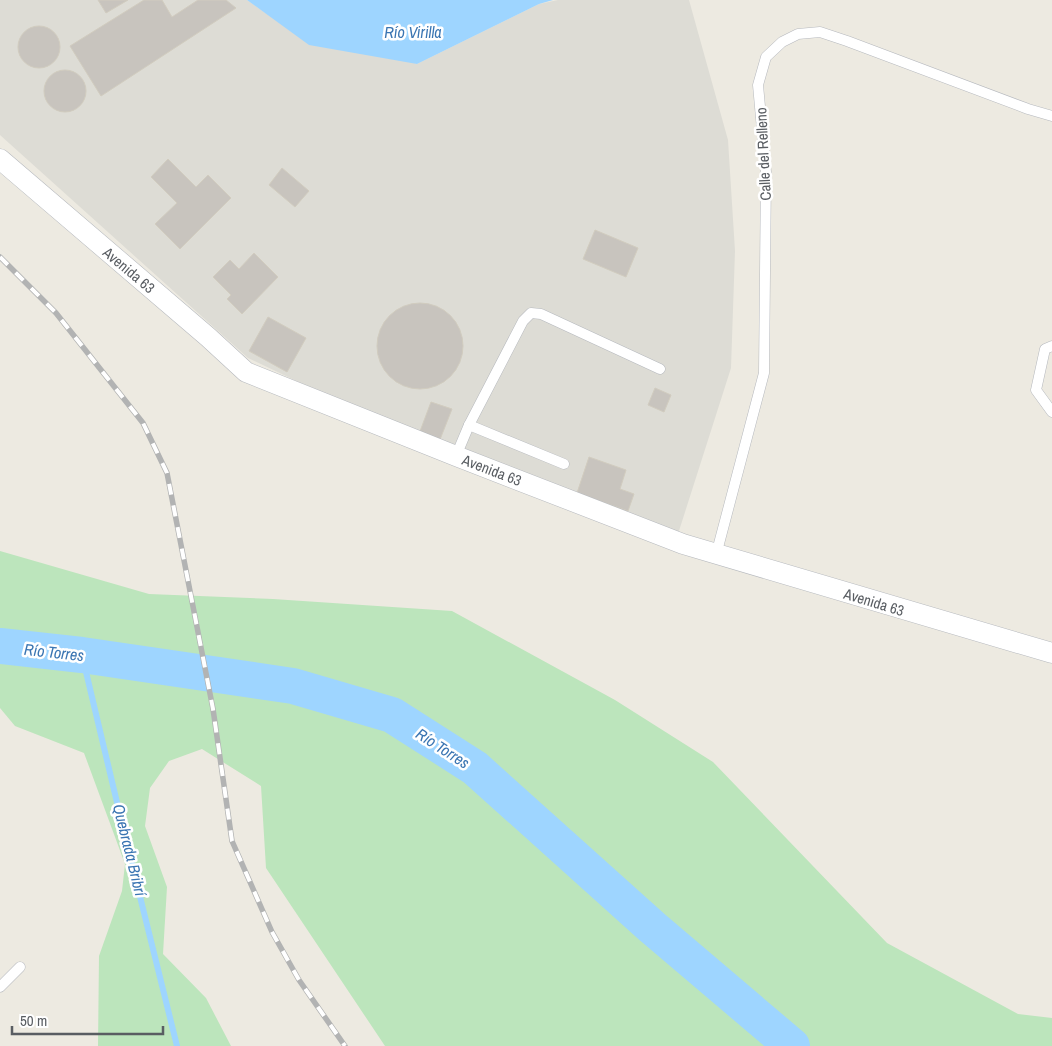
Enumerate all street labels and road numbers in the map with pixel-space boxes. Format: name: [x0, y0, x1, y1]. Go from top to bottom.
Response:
street label: Calle del Relleno: [750, 107, 776, 201]
street label: Avenida 63: [98, 241, 160, 298]
street label: Avenida 63: [458, 449, 525, 491]
street label: Avenida 63: [840, 583, 907, 621]

